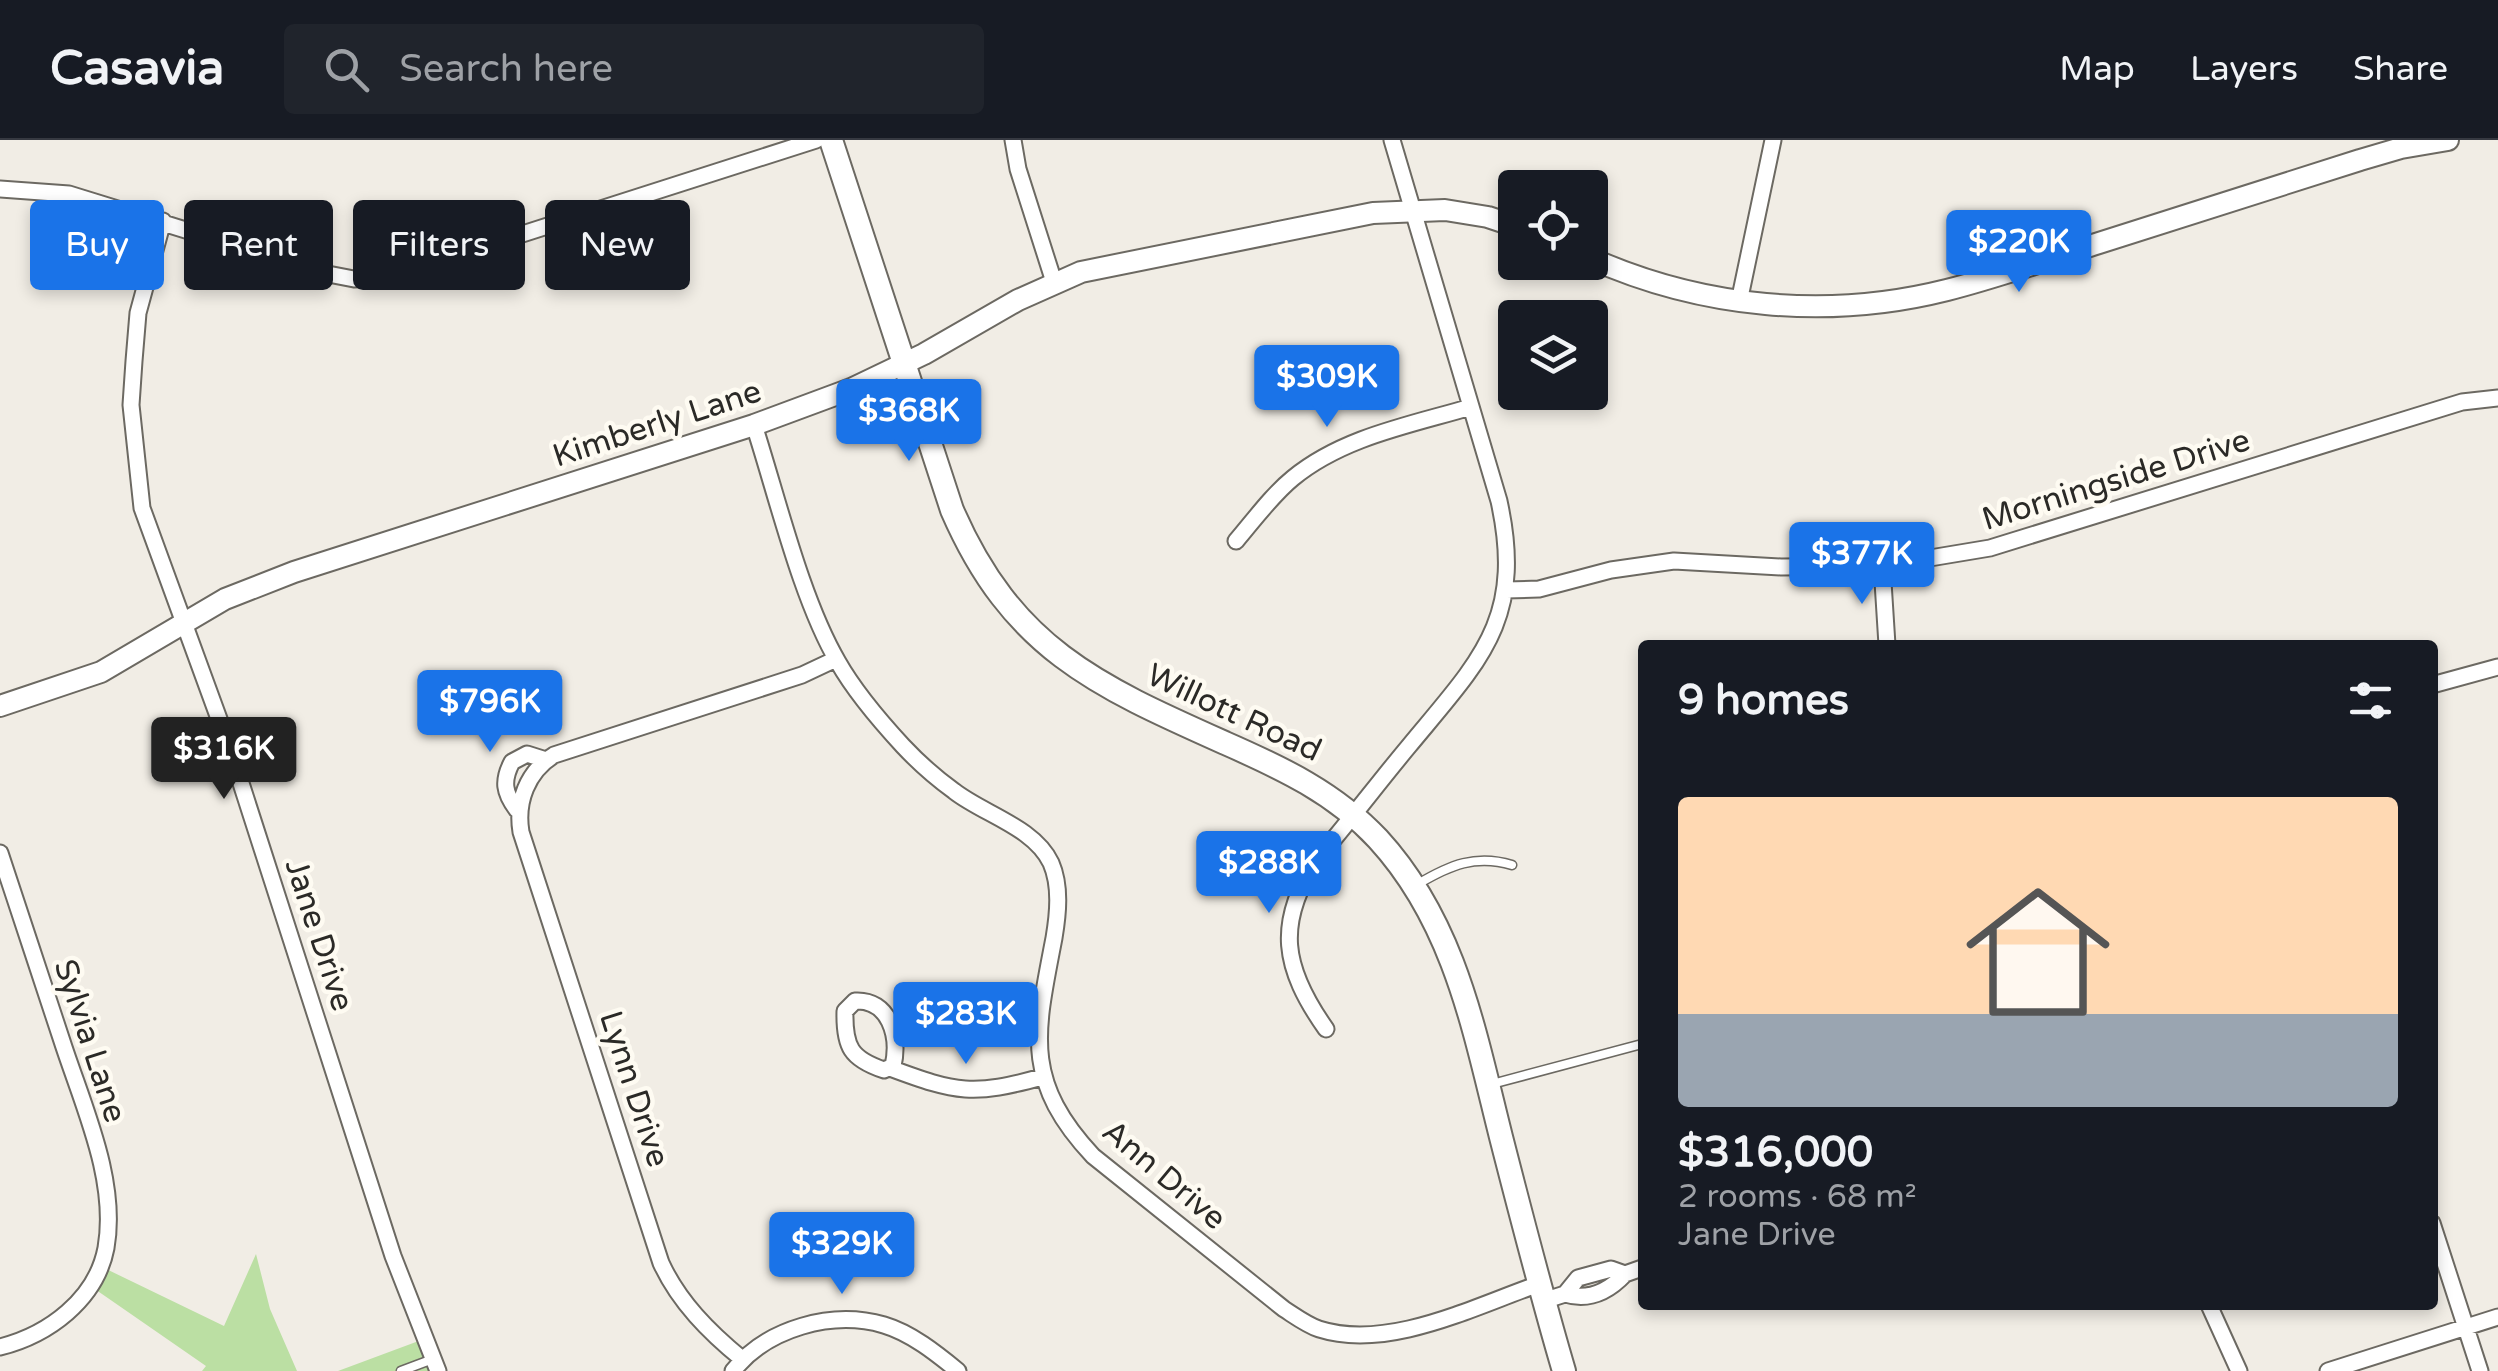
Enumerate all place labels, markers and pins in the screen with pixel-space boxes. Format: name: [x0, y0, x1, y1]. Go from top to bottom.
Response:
pin: $220K: [1949, 210, 2089, 295]
pin: $309K: [1257, 345, 1397, 430]
pin: $368K: [839, 379, 979, 464]
pin: $377K: [1792, 522, 1932, 607]
pin: $796K: [420, 670, 560, 755]
pin: $316K: [154, 717, 294, 802]
pin: $288K: [1199, 831, 1339, 916]
pin: $283K: [896, 982, 1036, 1067]
pin: $329K: [772, 1212, 912, 1297]

